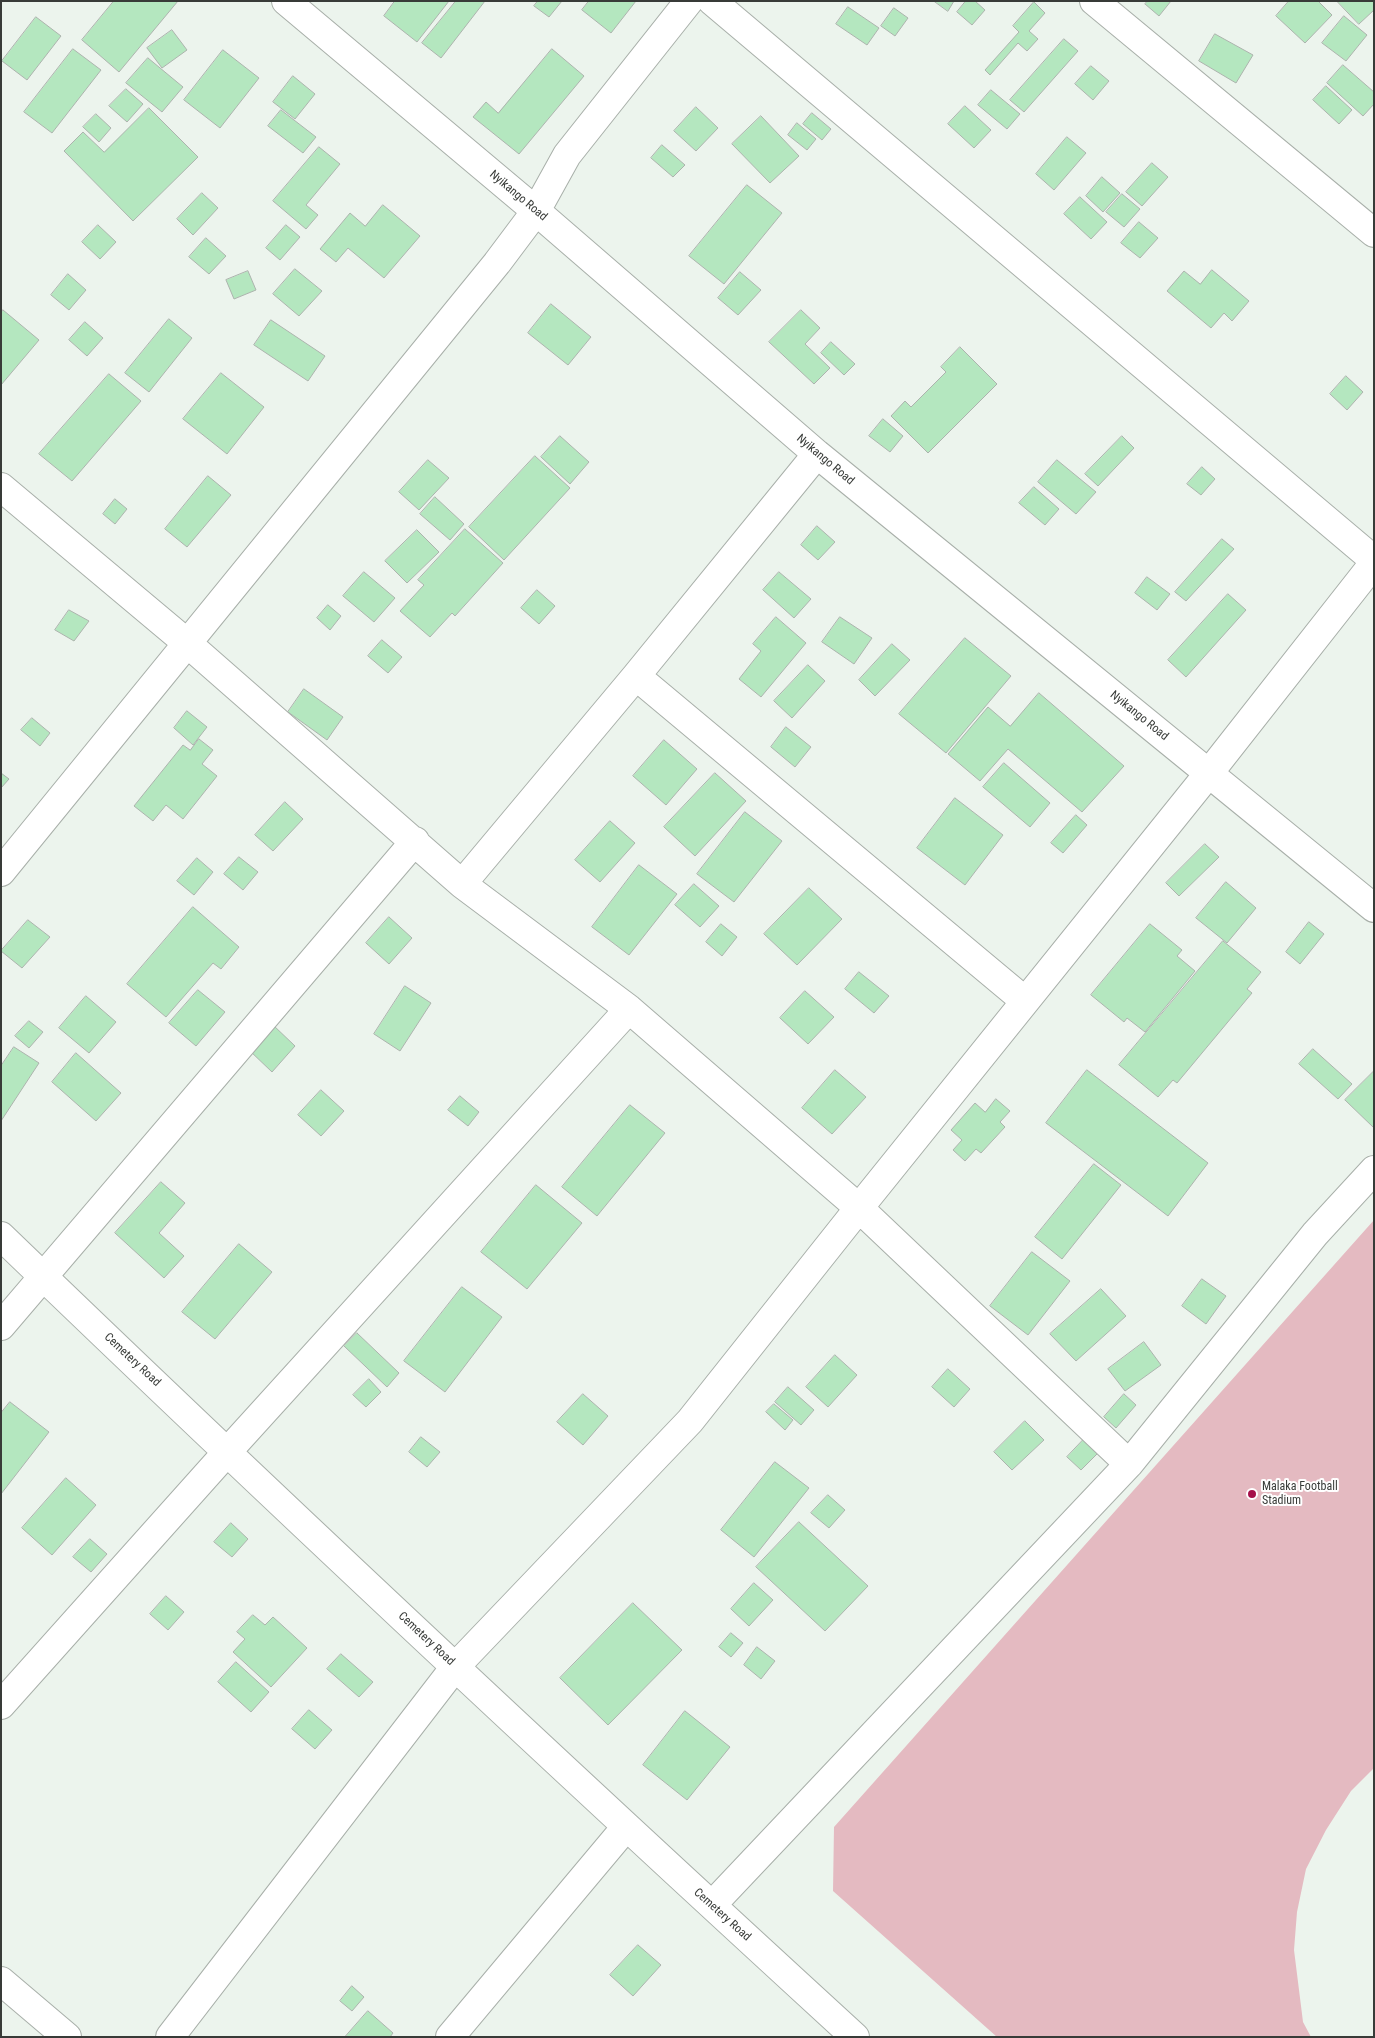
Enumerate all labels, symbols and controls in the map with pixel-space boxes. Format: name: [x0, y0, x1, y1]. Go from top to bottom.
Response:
street label: Nyikango Road: [486, 168, 550, 224]
street label: Nyikango Road: [793, 432, 857, 488]
street label: Nyikango Road: [1107, 688, 1171, 744]
street label: Cemetery Road: [101, 1330, 163, 1390]
place label: Malaka Football Stadium: [1262, 1480, 1338, 1508]
marker: Malaka Football Stadium: [1246, 1488, 1258, 1500]
street label: Cemetery Road: [395, 1609, 457, 1669]
street label: Cemetery Road: [690, 1886, 754, 1944]

